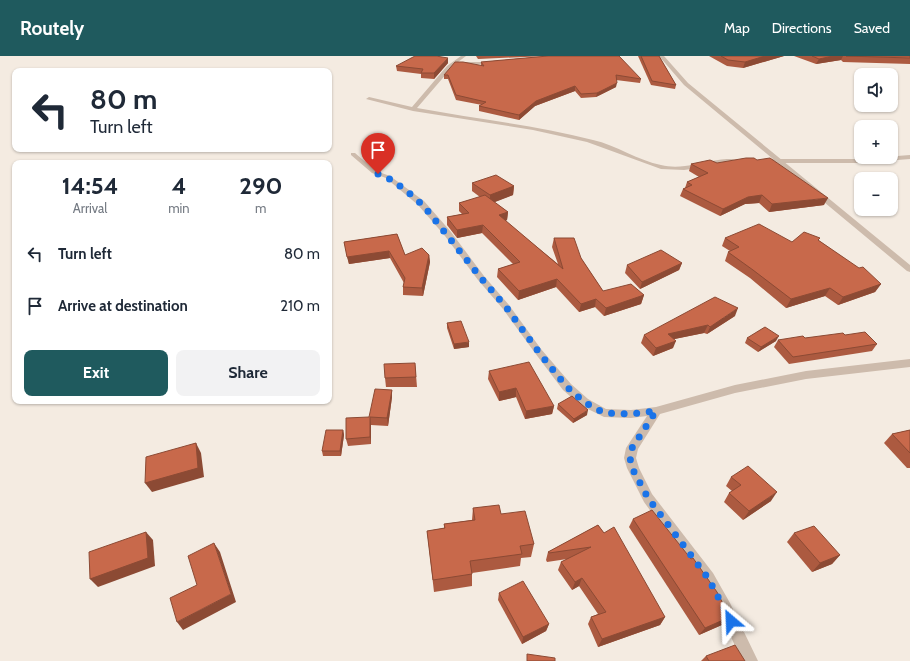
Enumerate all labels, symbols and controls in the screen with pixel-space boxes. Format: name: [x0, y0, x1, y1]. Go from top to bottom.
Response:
text: Routely: [20, 17, 84, 40]
text: Map: [724, 19, 750, 37]
text: Directions: [772, 19, 832, 37]
text: Saved: [854, 19, 890, 37]
map controls: [854, 68, 898, 216]
button: sound: [854, 68, 898, 112]
text: 80 m: [90, 82, 157, 116]
icon: left: [24, 84, 76, 136]
text: Turn left: [90, 116, 153, 138]
button: +: [854, 120, 898, 164]
pin: [361, 133, 395, 174]
icon: arrive: [367, 139, 389, 161]
text: 14:54: [62, 171, 119, 200]
text: 4: [171, 171, 186, 200]
text: 290: [239, 171, 282, 200]
button: −: [854, 172, 898, 216]
text: Arrival: [73, 200, 107, 216]
text: min: [168, 200, 190, 216]
text: m: [255, 200, 266, 216]
icon: left: [24, 243, 46, 265]
text: Turn left: [58, 245, 112, 263]
text: 80 m: [284, 245, 320, 263]
icon: arrive: [24, 295, 46, 317]
text: Arrive at destination: [58, 297, 188, 315]
text: 210 m: [280, 297, 320, 315]
button: Exit: [24, 350, 168, 396]
button: Share: [176, 350, 320, 396]
position arrow: [710, 600, 752, 642]

